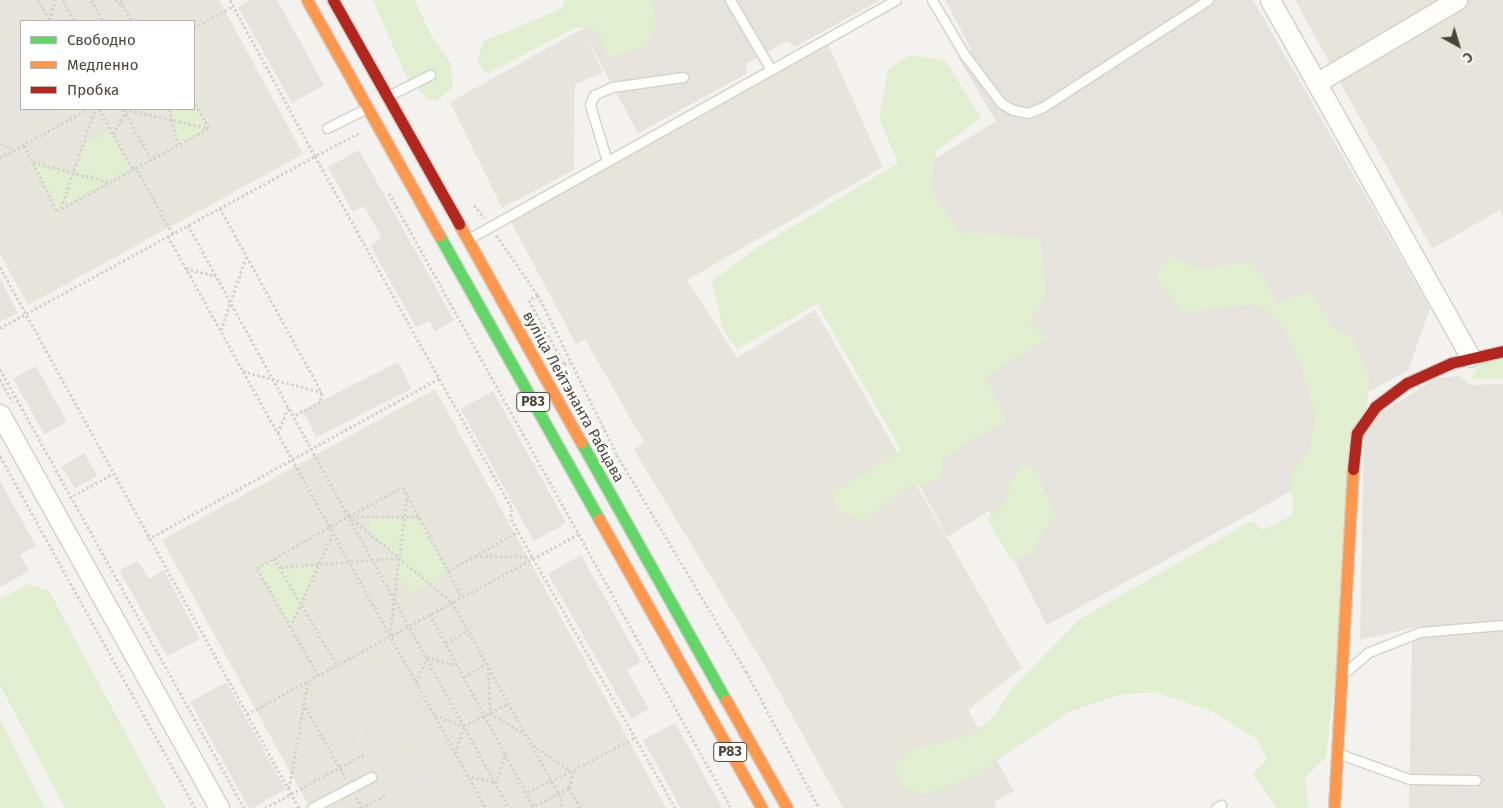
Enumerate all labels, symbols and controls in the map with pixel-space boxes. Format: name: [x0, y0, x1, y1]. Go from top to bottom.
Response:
legend: [20, 20, 195, 110]
north arrow: [1433, 20, 1483, 70]
text: Свободно: [67, 31, 136, 49]
text: С: [1459, 48, 1476, 66]
text: Медленно: [67, 56, 139, 74]
text: Пробка: [67, 81, 119, 99]
street label: вуліца Лейтэнанта Рабцава: [518, 308, 628, 486]
road number: Р83: [516, 391, 550, 414]
road number: Р83: [712, 740, 748, 764]

